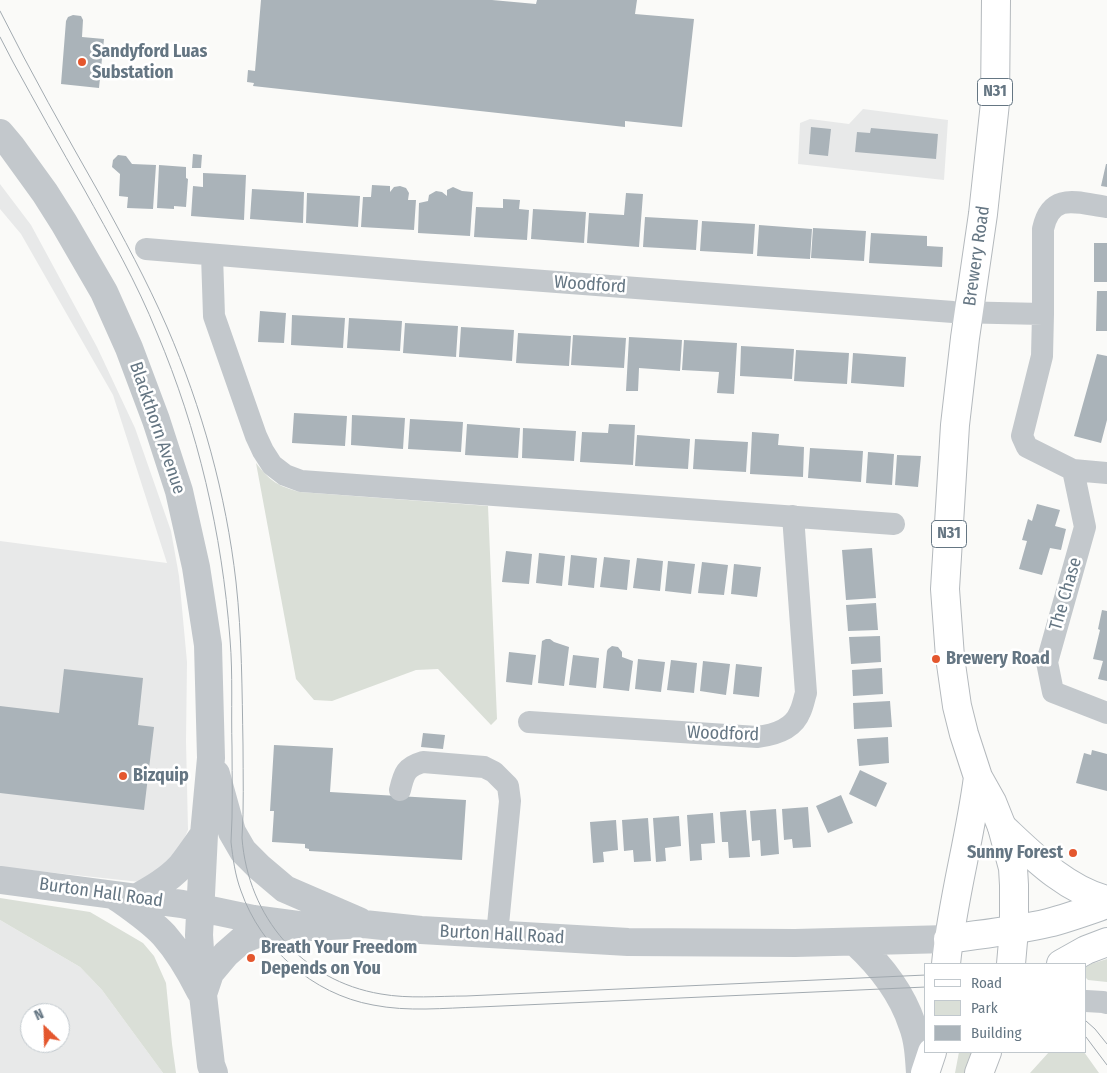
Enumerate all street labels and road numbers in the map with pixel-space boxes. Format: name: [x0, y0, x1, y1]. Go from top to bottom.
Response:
road number: N31: [978, 78, 1012, 105]
street label: Brewery Road: [959, 204, 995, 308]
street label: Woodford: [553, 272, 627, 298]
street label: Blackthorn Avenue: [124, 359, 190, 497]
road number: N31: [932, 520, 966, 548]
street label: The Chase: [1045, 555, 1087, 633]
street label: Woodford: [687, 722, 759, 746]
street label: Burton Hall Road: [38, 874, 164, 912]
street label: Burton Hall Road: [439, 921, 565, 949]

